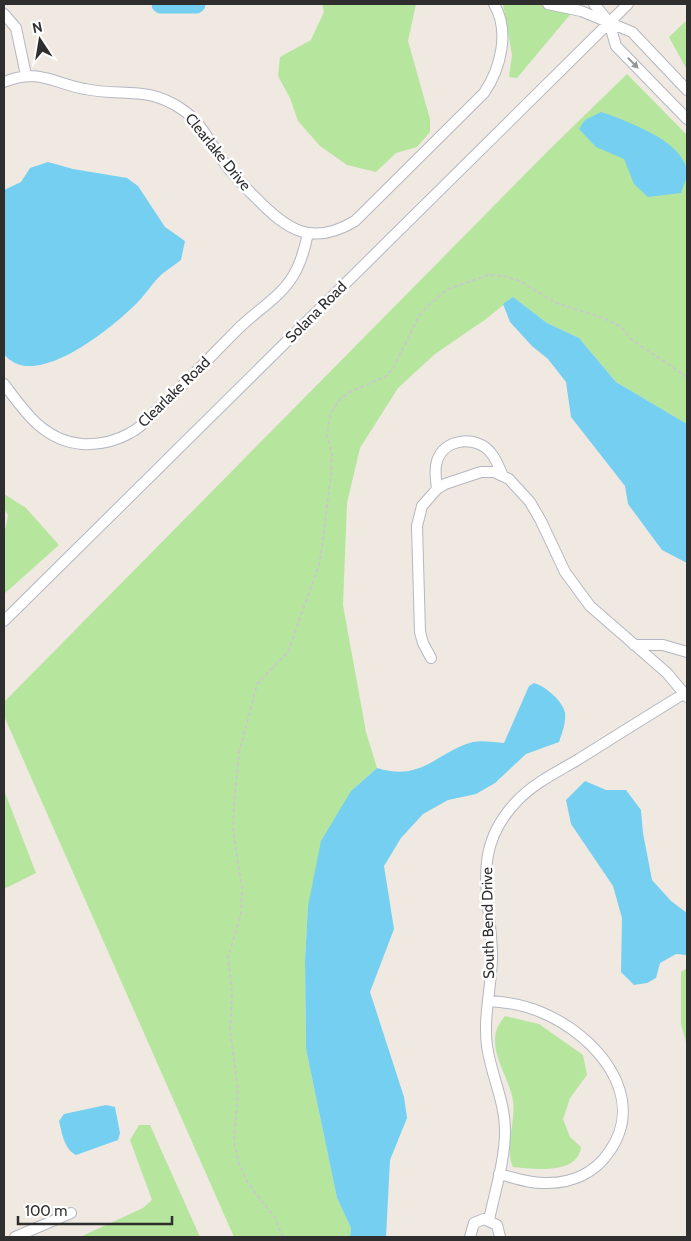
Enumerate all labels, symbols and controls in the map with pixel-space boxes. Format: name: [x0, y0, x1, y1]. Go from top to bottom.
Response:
north arrow: [15, 15, 65, 65]
text: N: [31, 17, 44, 37]
one-way arrow: [627, 57, 639, 69]
street label: Clearlake Drive: [181, 110, 255, 194]
street label: Solana Road: [282, 278, 350, 346]
street label: Clearlake Road: [134, 353, 214, 431]
street label: South Bend Drive: [478, 867, 498, 979]
scale bar: [18, 1194, 171, 1226]
text: 100 m: [25, 1202, 67, 1220]

